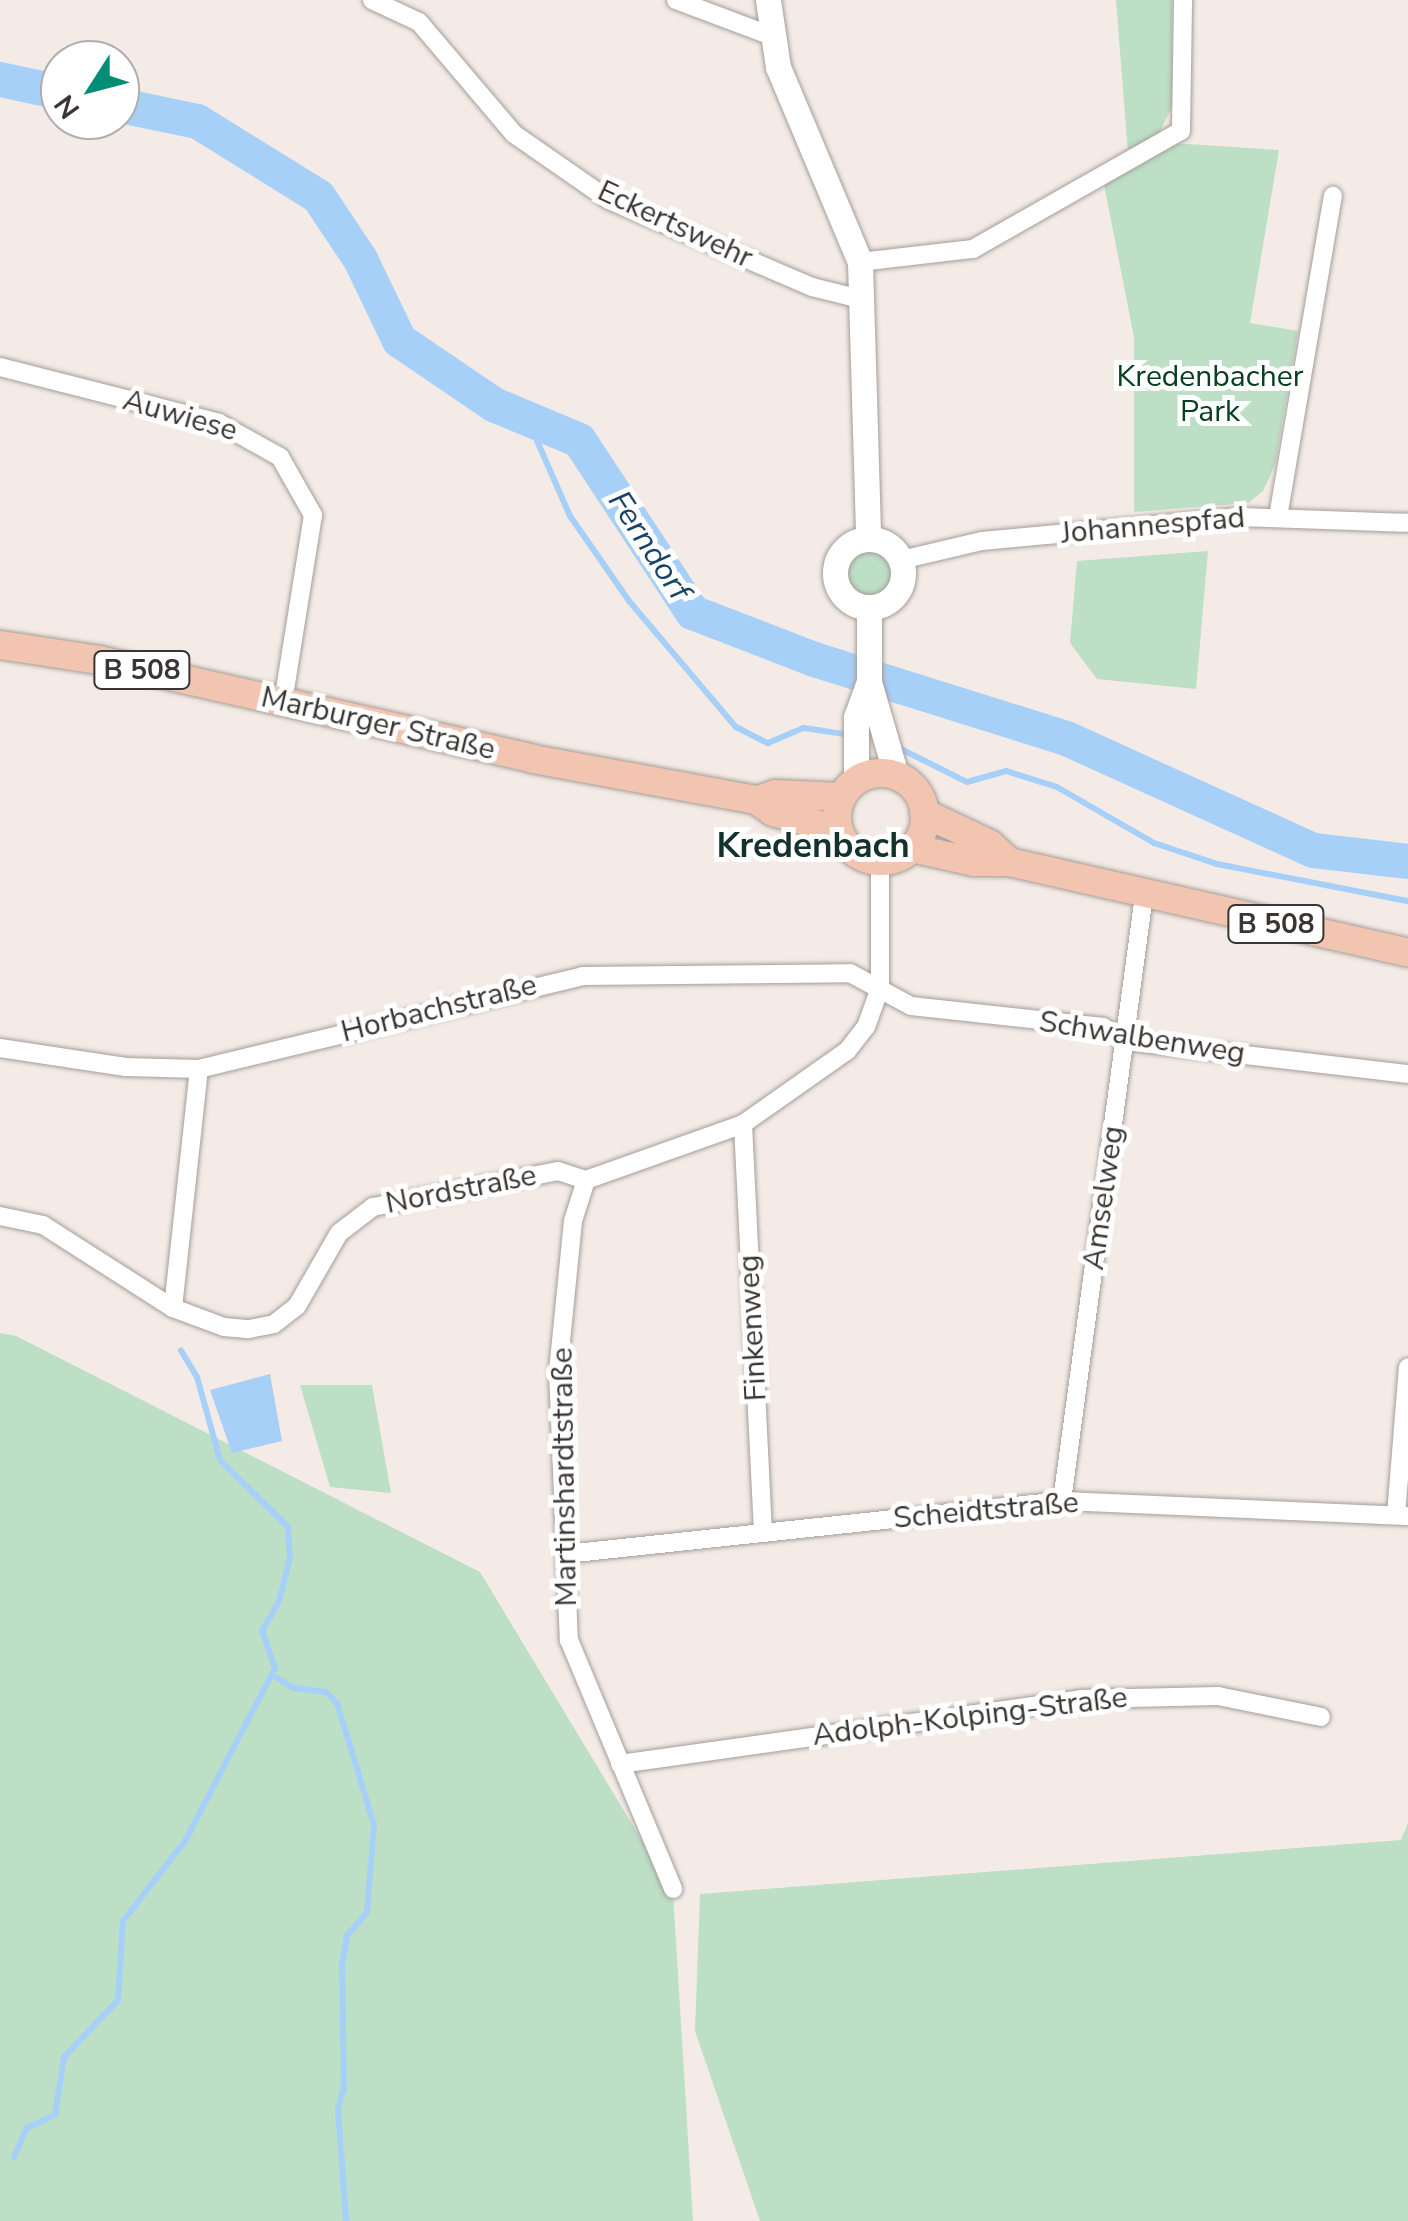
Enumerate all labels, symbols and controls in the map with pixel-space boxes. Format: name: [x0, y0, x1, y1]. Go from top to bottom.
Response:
north arrow: [40, 40, 140, 140]
text: N: [46, 87, 89, 126]
street label: Eckertswehr: [592, 173, 758, 277]
park label: Kredenbacher Park: [1117, 359, 1303, 430]
street label: Auwiese: [119, 383, 241, 449]
water label: Ferndorf: [599, 484, 699, 608]
street label: Johannespfad: [1060, 500, 1246, 552]
road number: B 508: [92, 647, 192, 693]
street label: Marburger Straße: [258, 680, 498, 768]
district label: Kredenbach: [716, 825, 910, 867]
road number: B 508: [1226, 901, 1326, 947]
street label: Horbachstraße: [337, 967, 541, 1051]
street label: Schwalbenweg: [1037, 1004, 1247, 1072]
street label: Amselweg: [1076, 1124, 1132, 1272]
street label: Nordstraße: [383, 1158, 539, 1222]
street label: Finkenweg: [731, 1254, 775, 1402]
street label: Martinshardtstraße: [545, 1347, 585, 1607]
street label: Scheidtstraße: [892, 1485, 1080, 1537]
street label: Adolph-Kolping-Straße: [811, 1680, 1129, 1754]

